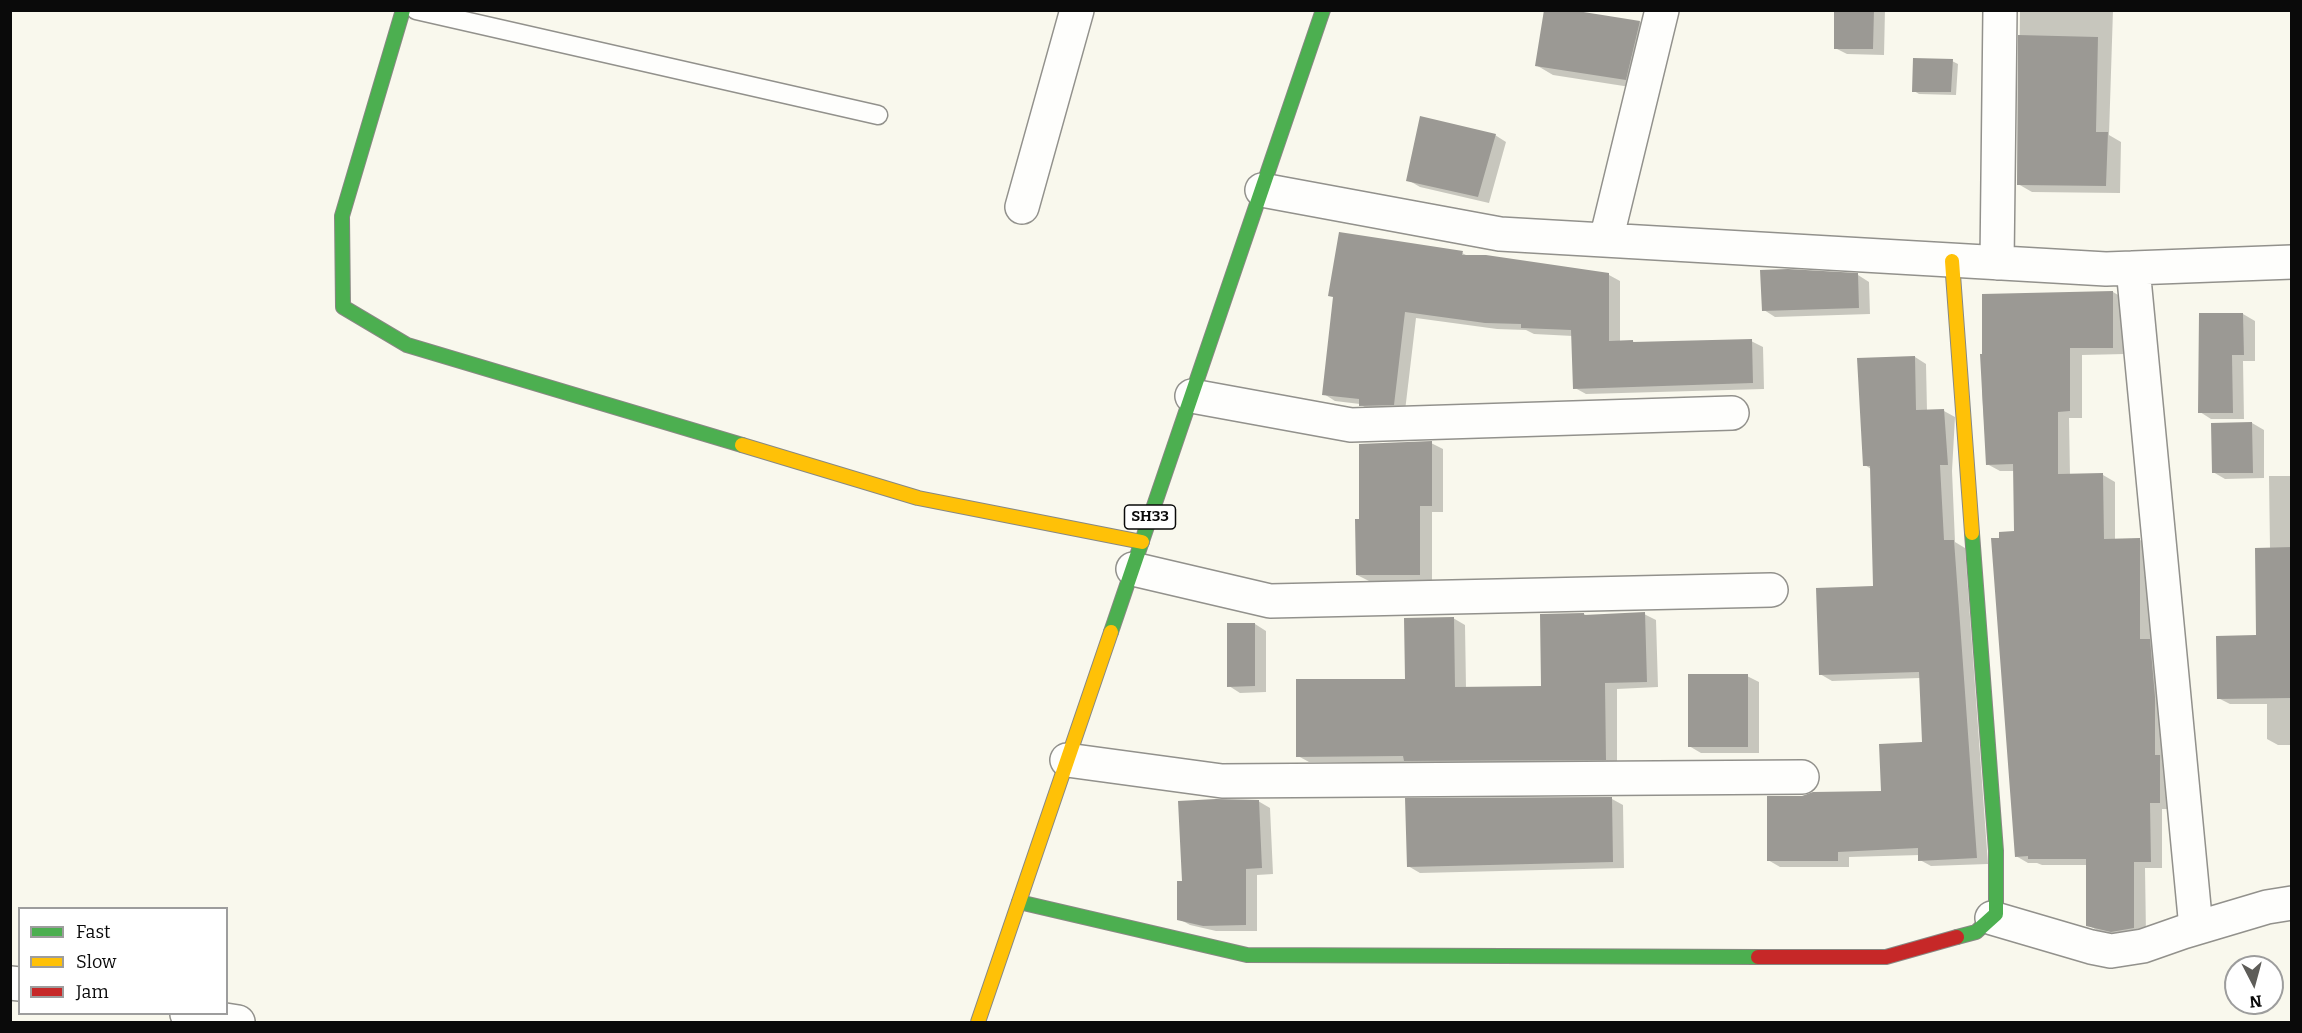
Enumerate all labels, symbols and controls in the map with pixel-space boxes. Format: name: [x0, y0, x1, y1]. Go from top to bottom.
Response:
road number: SH33: [1124, 505, 1176, 529]
legend: [18, 907, 228, 1015]
text: Fast: [76, 921, 111, 943]
text: Slow: [76, 951, 116, 973]
north arrow: [2224, 955, 2284, 1015]
text: Jam: [76, 981, 109, 1003]
text: N: [2249, 991, 2263, 1012]

